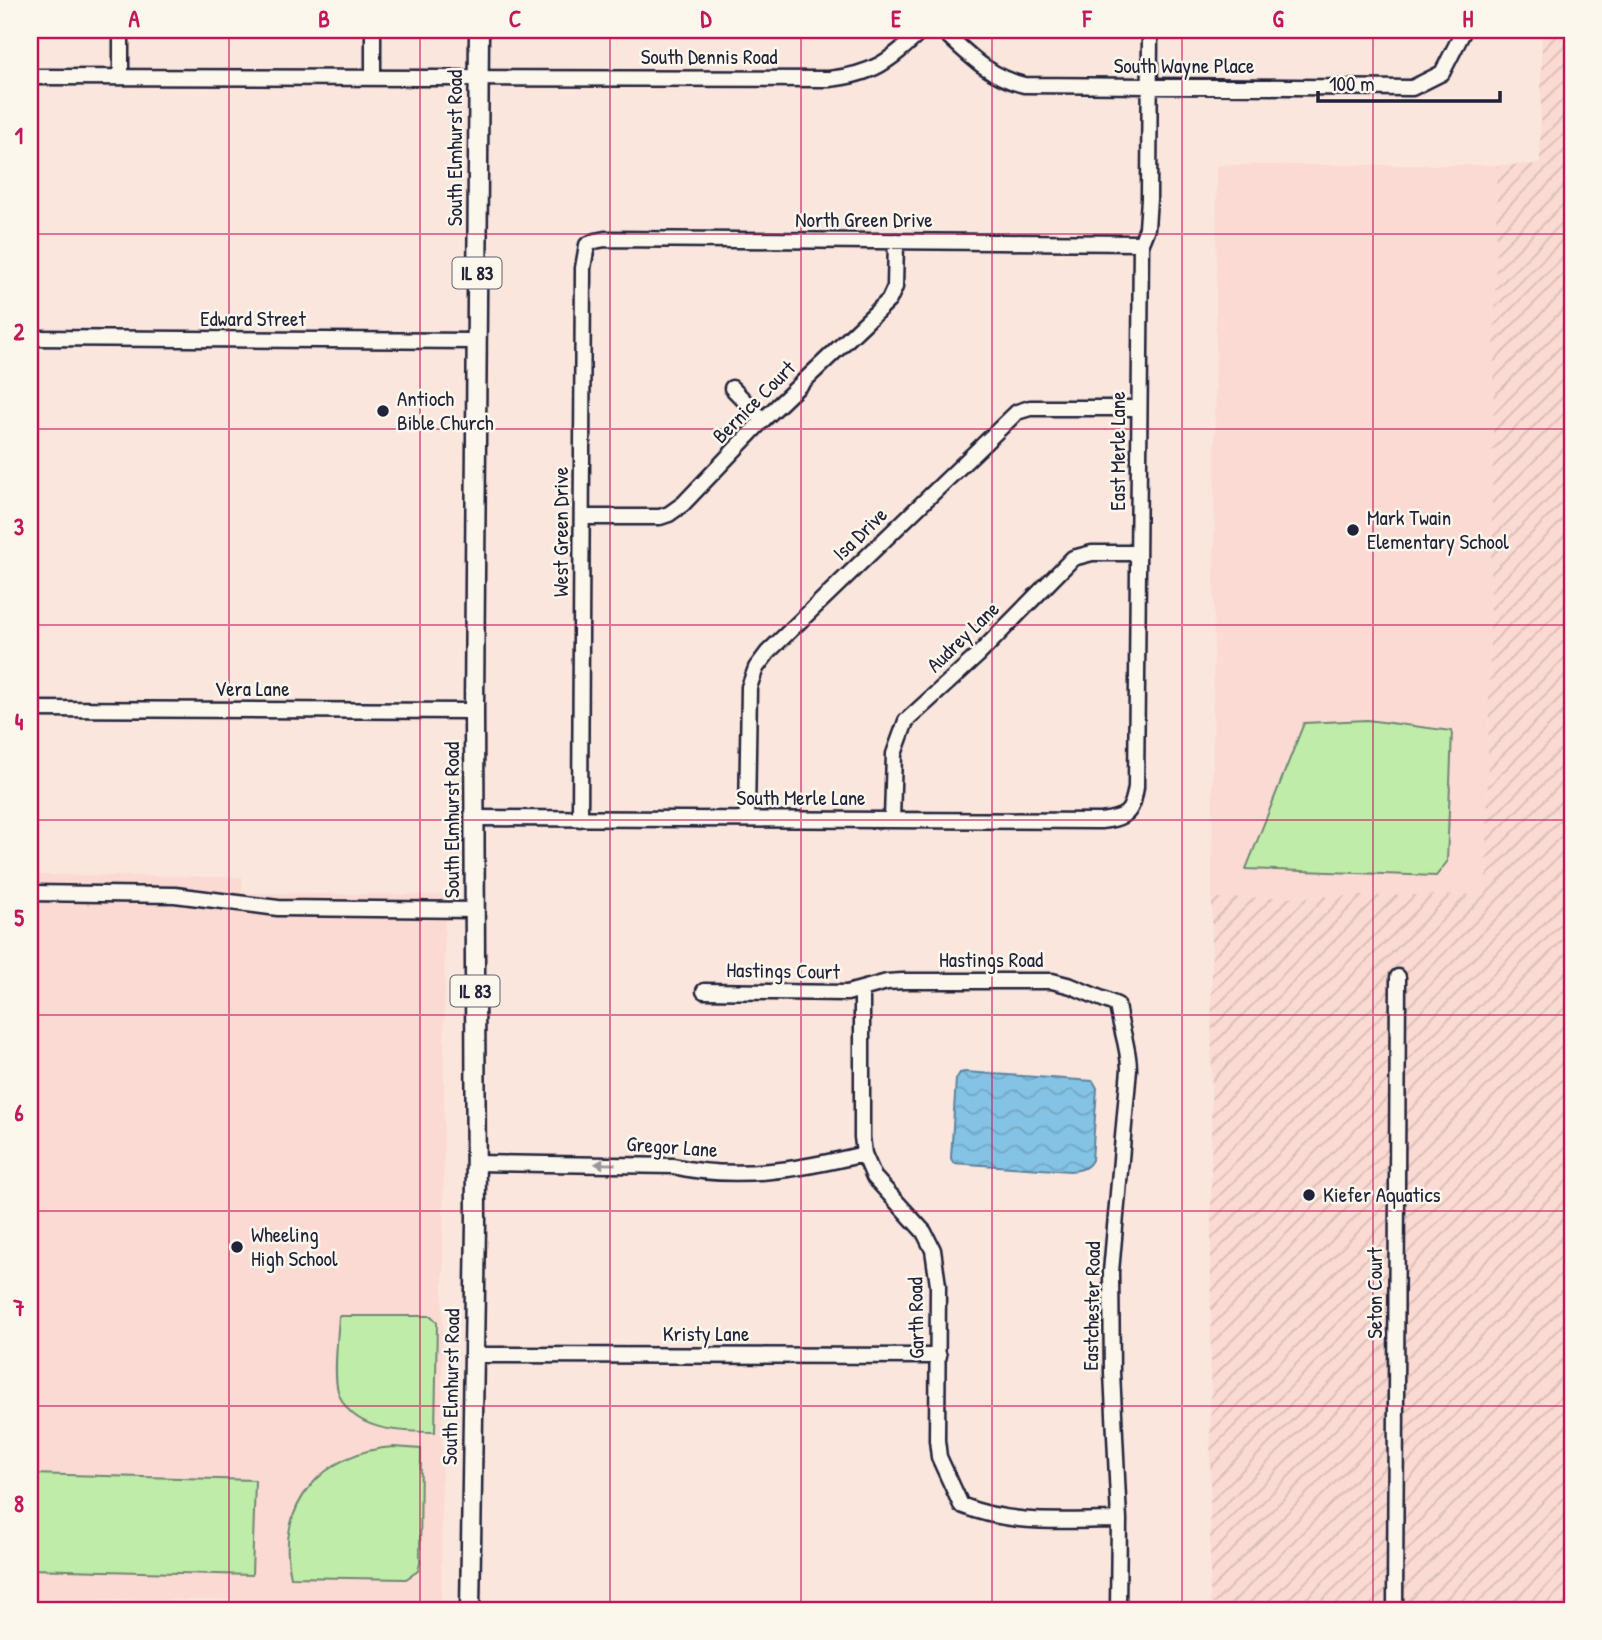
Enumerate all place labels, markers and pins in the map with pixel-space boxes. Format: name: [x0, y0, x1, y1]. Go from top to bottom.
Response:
place label: Antioch Bible Church: [397, 384, 494, 437]
marker: Antioch Bible Church: [375, 403, 391, 419]
place label: Mark Twain Elementary School: [1367, 503, 1509, 556]
marker: Mark Twain Elementary School: [1345, 522, 1361, 538]
place label: Kiefer Aquatics: [1323, 1180, 1441, 1209]
marker: Kiefer Aquatics: [1301, 1187, 1317, 1203]
place label: Wheeling High School: [251, 1220, 338, 1273]
marker: Wheeling High School: [229, 1239, 245, 1255]

